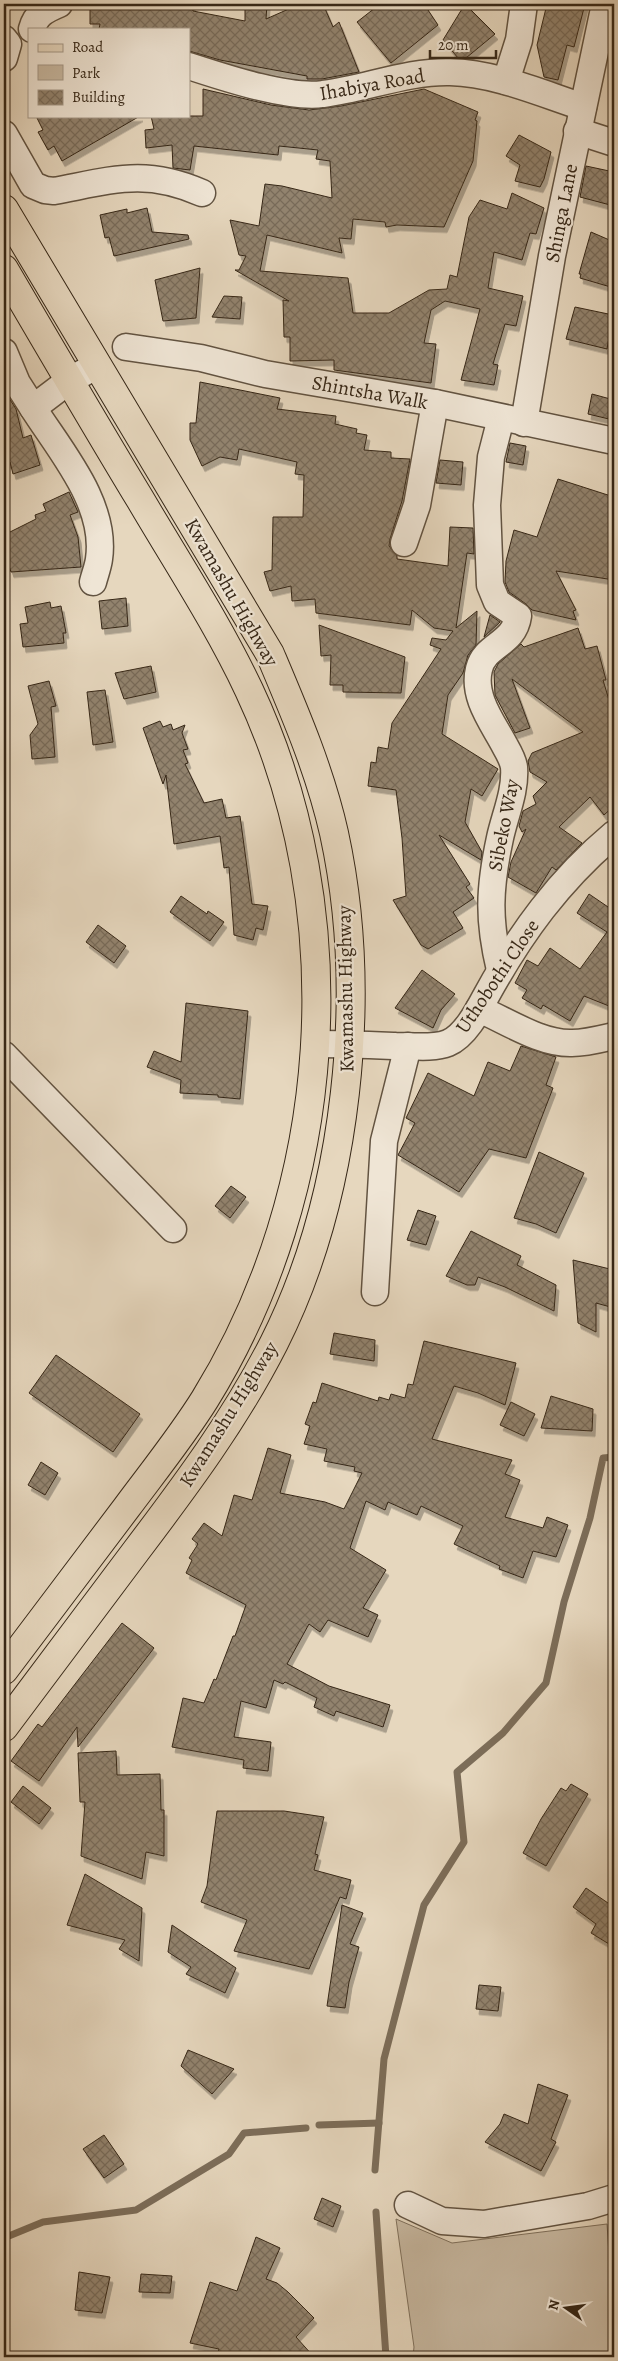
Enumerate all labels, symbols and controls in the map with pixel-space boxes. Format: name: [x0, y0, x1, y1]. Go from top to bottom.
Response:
legend: [28, 28, 190, 118]
scale bar: [430, 28, 497, 60]
text: 20 m: [438, 35, 469, 55]
text: Road: [72, 37, 104, 57]
street label: Ihabiya Road: [317, 62, 427, 107]
text: Park: [72, 63, 101, 83]
text: Building: [72, 87, 125, 107]
street label: Shinga Lane: [539, 161, 584, 265]
street label: Shintsha Walk: [310, 369, 430, 416]
street label: Kwamashu Highway: [178, 513, 286, 672]
street label: Sibeko Way: [481, 776, 526, 874]
street label: Kwamashu Highway: [331, 904, 360, 1073]
street label: Uthobothi Close: [449, 914, 546, 1039]
street label: Kwamashu Highway: [173, 1335, 285, 1492]
north arrow: [540, 2284, 590, 2334]
text: N: [543, 2298, 564, 2312]

